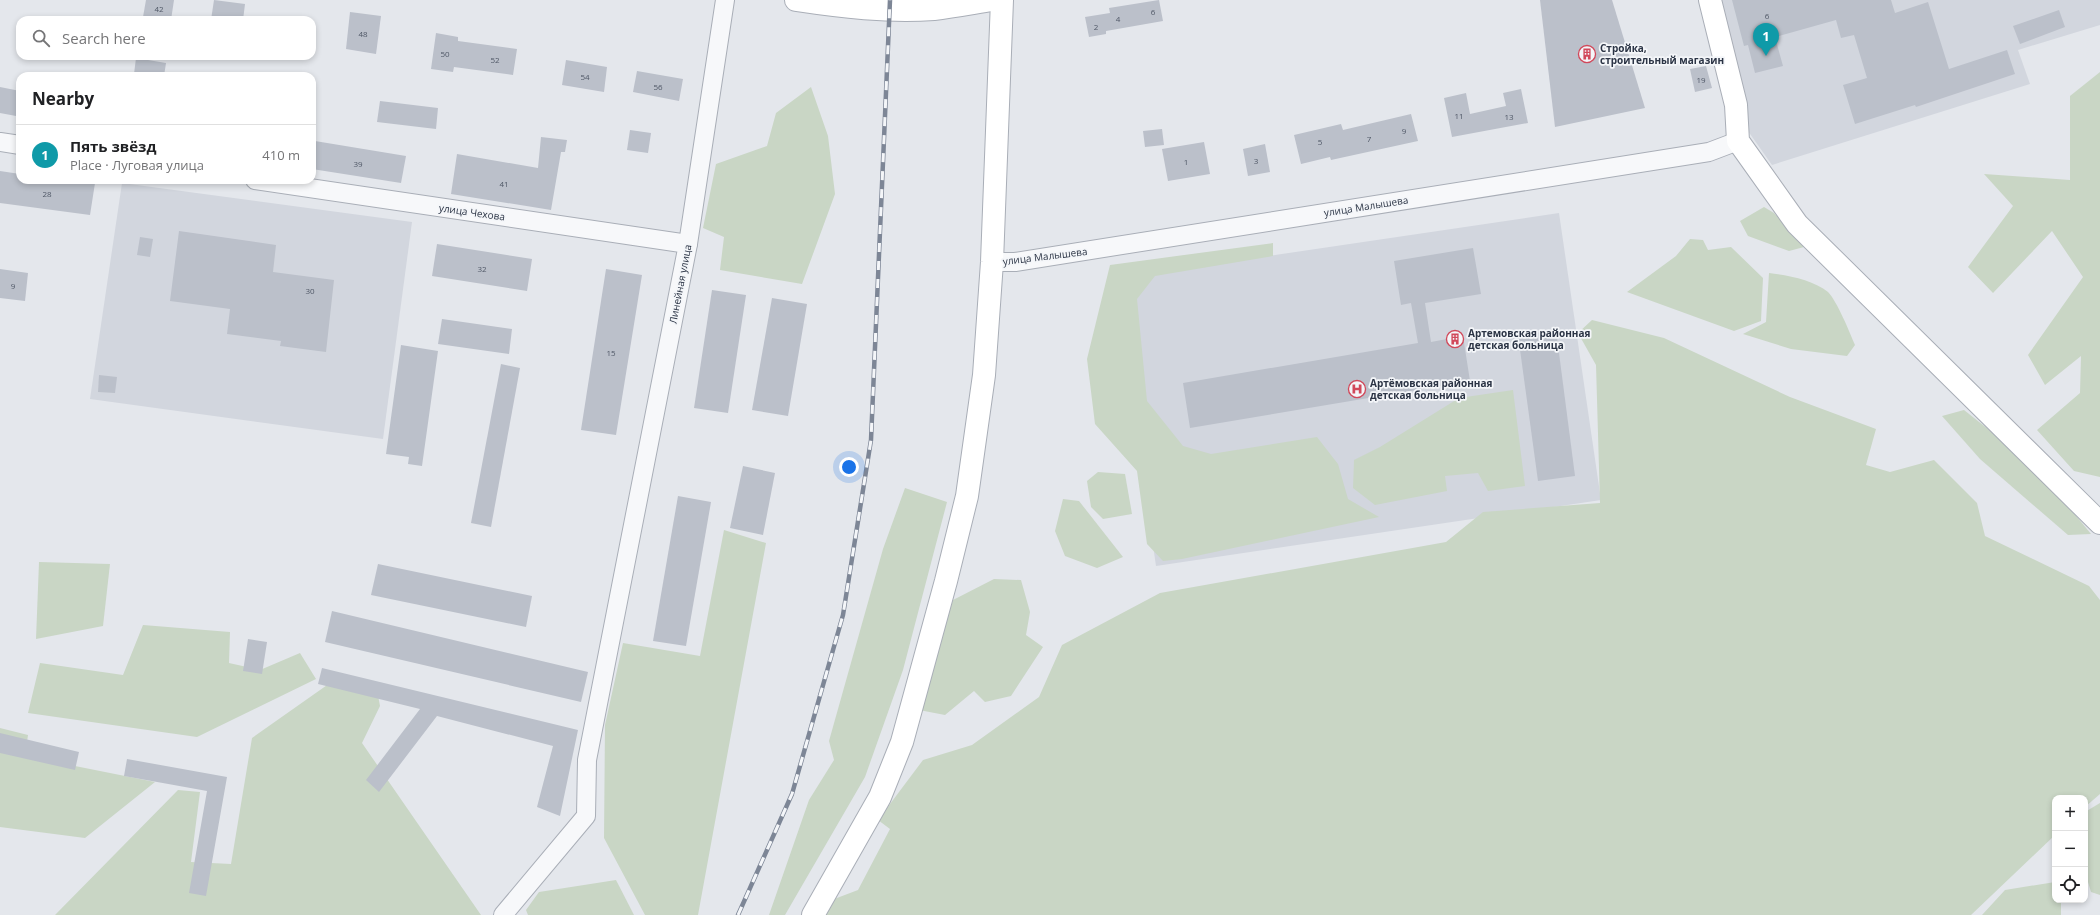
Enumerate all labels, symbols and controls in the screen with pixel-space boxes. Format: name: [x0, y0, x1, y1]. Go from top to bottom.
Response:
house number: 42: [154, 3, 164, 14]
house number: 6: [1151, 6, 1156, 17]
house number: 6: [1765, 10, 1770, 21]
house number: 4: [1116, 13, 1121, 24]
search box: [16, 16, 316, 60]
house number: 2: [1094, 21, 1099, 32]
pin: 1: [1753, 23, 1779, 56]
icon: search: [30, 27, 52, 49]
text: Search here: [62, 28, 146, 48]
house number: 48: [358, 28, 368, 39]
place label: Стройка, строительный магазин: [1600, 41, 1724, 67]
building icon: Стройка, строительный магазин: [1577, 44, 1597, 64]
house number: 50: [440, 48, 450, 59]
house number: 52: [490, 54, 500, 65]
house number: 54: [580, 71, 590, 82]
house number: 19: [1696, 74, 1706, 85]
house number: 56: [653, 81, 663, 92]
text: Nearby: [32, 87, 94, 110]
house number: 11: [1454, 110, 1464, 121]
house number: 13: [1504, 111, 1514, 122]
house number: 9: [1402, 125, 1407, 136]
house number: 7: [1367, 133, 1372, 144]
text: Пять звёзд: [70, 136, 156, 156]
house number: 5: [1318, 136, 1323, 147]
text: 1: [41, 146, 49, 164]
text: 410 m: [262, 146, 300, 164]
house number: 3: [1254, 155, 1259, 166]
text: Place · Луговая улица: [70, 156, 204, 174]
house number: 1: [1184, 156, 1188, 167]
house number: 39: [353, 158, 363, 169]
house number: 41: [499, 178, 509, 189]
house number: 28: [42, 188, 52, 199]
street label: улица Малышева: [1323, 192, 1409, 220]
street label: улица Чехова: [438, 200, 506, 224]
street label: Линейная улица: [665, 243, 695, 325]
street label: улица Малышева: [1002, 244, 1088, 268]
house number: 32: [477, 263, 487, 274]
house number: 9: [11, 280, 16, 291]
house number: 30: [305, 285, 315, 296]
place label: Артемовская районная детская больница: [1468, 326, 1591, 352]
building icon: Артемовская районная детская больница: [1445, 329, 1465, 349]
house number: 15: [606, 347, 616, 358]
place label: Артёмовская районная детская больница: [1370, 376, 1493, 402]
hospital icon: Артёмовская районная детская больница: [1347, 379, 1367, 399]
your location: [839, 457, 859, 477]
map controls: [2052, 795, 2088, 903]
button: +: [2052, 795, 2088, 831]
button: −: [2052, 831, 2088, 867]
button: locate: [2052, 867, 2088, 903]

